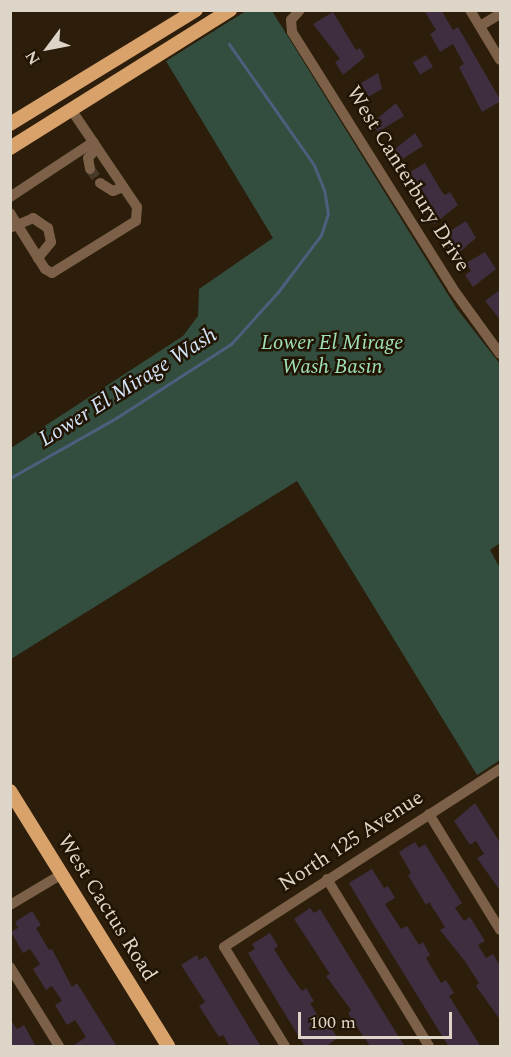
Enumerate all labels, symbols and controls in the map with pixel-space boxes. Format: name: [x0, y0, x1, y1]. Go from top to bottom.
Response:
north arrow: [18, 18, 78, 78]
text: N: [19, 46, 46, 69]
street label: West Canterbury Drive: [341, 81, 475, 277]
water label: Lower El Mirage Wash: [34, 322, 222, 452]
park label: Lower El Mirage Wash Basin: [261, 330, 403, 380]
street label: North 125 Avenue: [274, 785, 428, 897]
street label: West Cactus Road: [52, 830, 162, 986]
scale bar: [301, 1000, 456, 1038]
text: 100 m: [309, 1009, 356, 1036]

